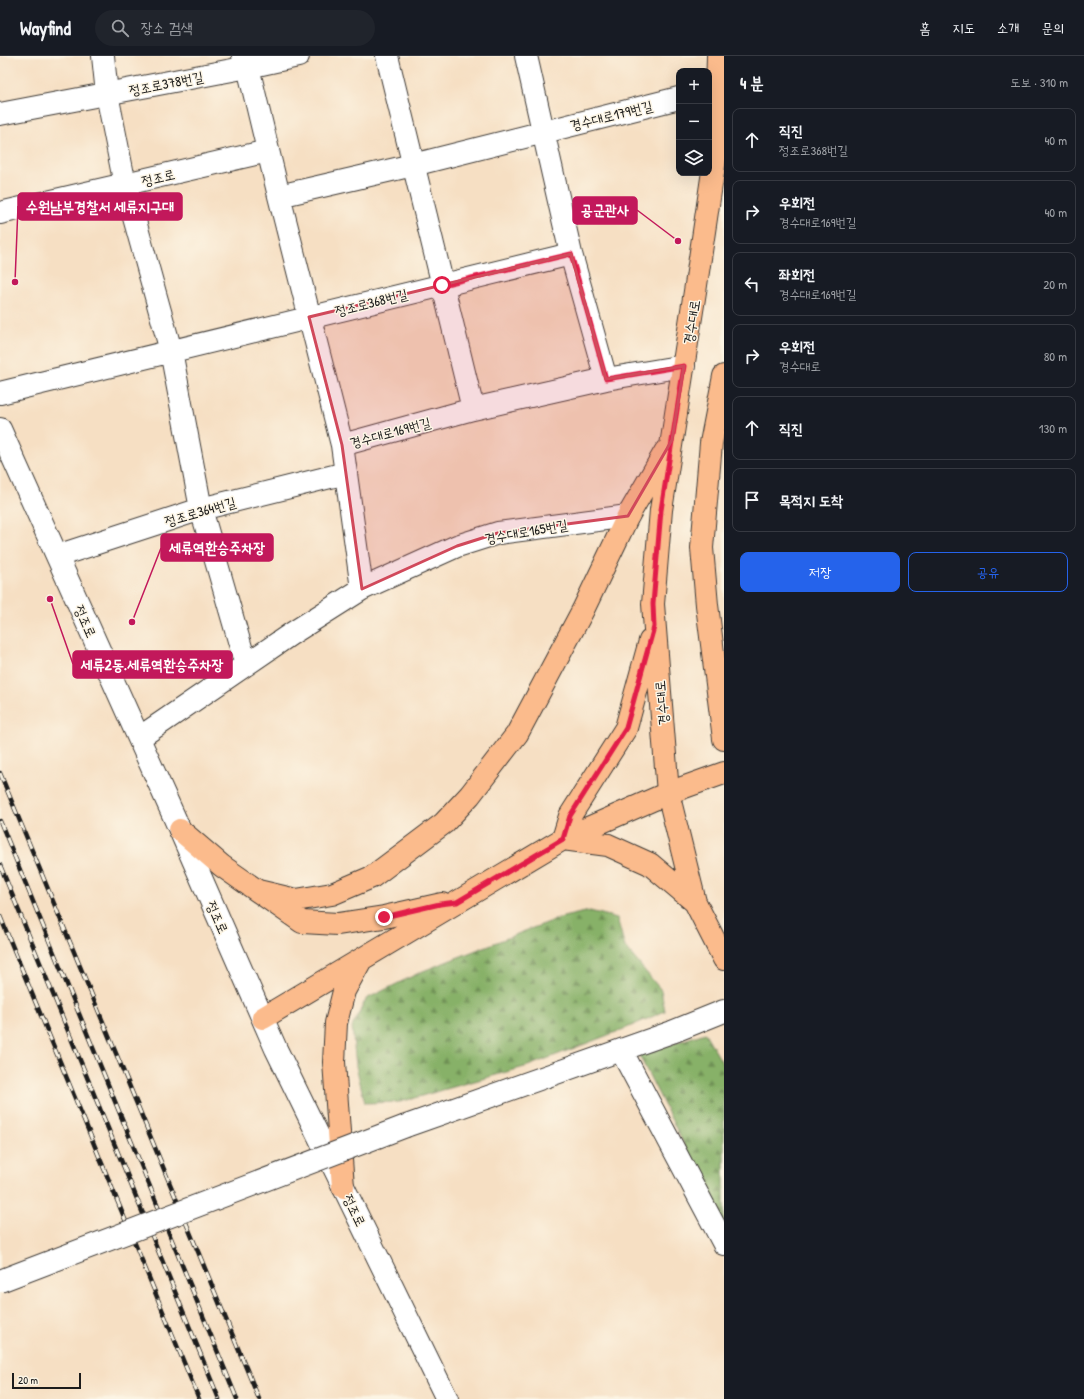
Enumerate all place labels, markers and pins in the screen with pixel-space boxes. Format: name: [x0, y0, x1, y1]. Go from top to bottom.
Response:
callout: 수원남부경찰서 세류지구대: [18, 193, 182, 220]
callout: 공군관사: [573, 197, 637, 224]
callout: 세류역환승주차장: [161, 534, 273, 561]
callout: 세류2동.세류역환승주차장: [73, 651, 232, 678]

